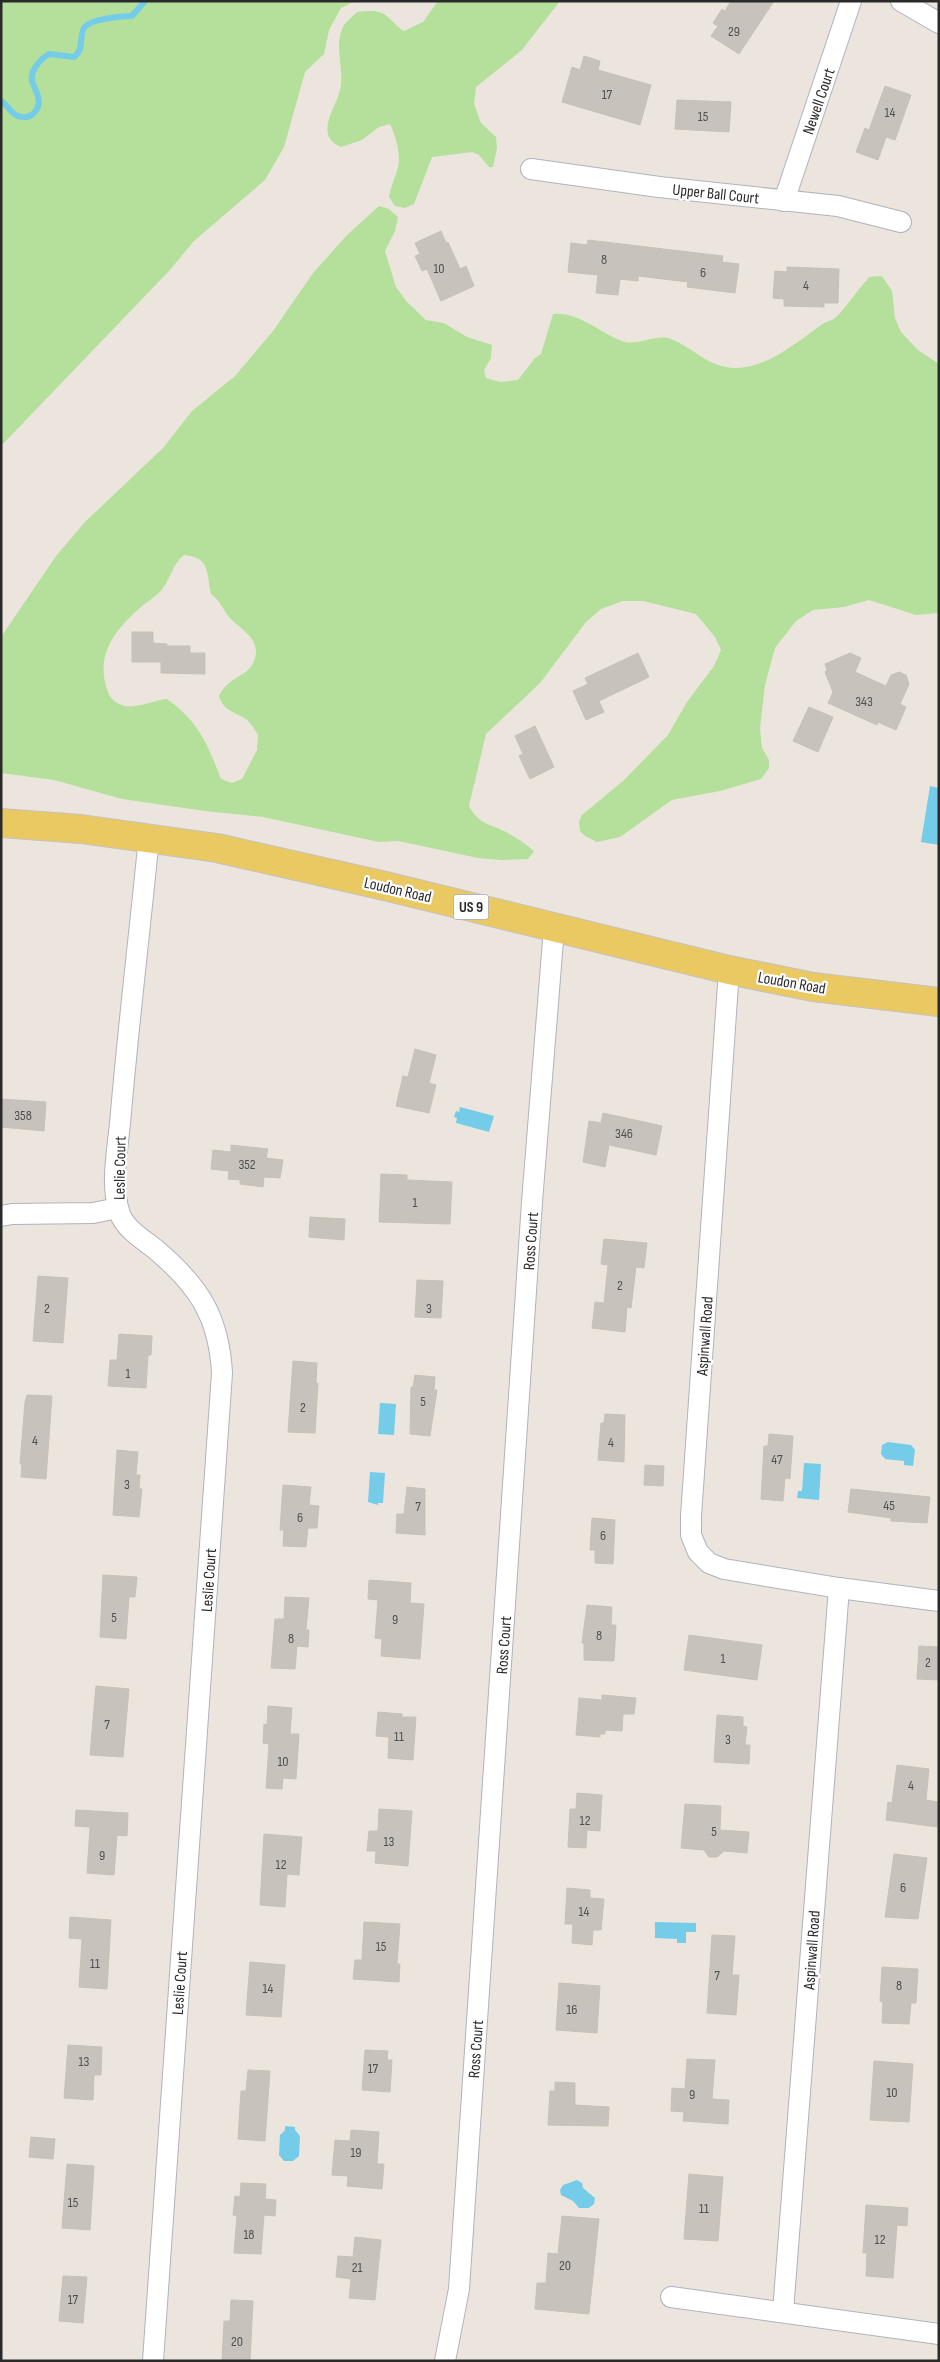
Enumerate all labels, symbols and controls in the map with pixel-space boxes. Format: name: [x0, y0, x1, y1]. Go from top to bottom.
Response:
house number: 29: [728, 23, 740, 40]
street label: Newell Court: [799, 66, 840, 137]
house number: 17: [602, 86, 613, 103]
house number: 14: [885, 104, 896, 121]
house number: 15: [698, 108, 709, 125]
street label: Upper Ball Court: [672, 180, 760, 209]
house number: 8: [601, 251, 607, 268]
house number: 10: [433, 260, 445, 277]
house number: 6: [700, 264, 706, 281]
house number: 4: [803, 277, 809, 294]
house number: 343: [855, 693, 873, 710]
street label: Loudon Road: [362, 874, 433, 907]
road number: US 9: [454, 894, 488, 920]
street label: Loudon Road: [756, 968, 827, 999]
house number: 358: [14, 1107, 32, 1124]
house number: 346: [615, 1125, 633, 1142]
street label: Leslie Court: [110, 1136, 131, 1200]
house number: 352: [238, 1156, 256, 1173]
house number: 1: [413, 1194, 418, 1211]
street label: Ross Court: [520, 1211, 543, 1271]
house number: 2: [617, 1277, 623, 1294]
street label: Aspinwall Road: [693, 1296, 718, 1377]
house number: 2: [44, 1300, 50, 1317]
house number: 3: [426, 1300, 432, 1317]
house number: 1: [126, 1365, 131, 1382]
house number: 5: [420, 1393, 426, 1410]
house number: 2: [300, 1399, 306, 1416]
house number: 4: [32, 1432, 38, 1449]
house number: 4: [608, 1434, 614, 1451]
house number: 47: [771, 1451, 783, 1468]
house number: 3: [124, 1476, 130, 1493]
house number: 45: [883, 1497, 895, 1514]
house number: 7: [415, 1498, 421, 1515]
house number: 6: [297, 1509, 303, 1526]
house number: 6: [600, 1527, 606, 1544]
street label: Leslie Court: [198, 1548, 221, 1613]
house number: 5: [111, 1609, 117, 1626]
house number: 9: [392, 1611, 398, 1628]
street label: Ross Court: [493, 1615, 516, 1675]
house number: 8: [596, 1627, 602, 1644]
house number: 8: [288, 1630, 294, 1647]
house number: 1: [721, 1650, 726, 1667]
house number: 2: [925, 1654, 931, 1671]
house number: 7: [104, 1716, 110, 1733]
house number: 11: [394, 1728, 404, 1745]
house number: 3: [725, 1731, 731, 1748]
house number: 10: [277, 1753, 289, 1770]
house number: 4: [908, 1777, 914, 1794]
house number: 12: [580, 1812, 591, 1829]
house number: 5: [711, 1823, 717, 1840]
house number: 13: [384, 1833, 395, 1850]
house number: 9: [99, 1847, 105, 1864]
house number: 12: [276, 1856, 287, 1873]
house number: 6: [900, 1879, 906, 1896]
house number: 14: [579, 1903, 590, 1920]
street label: Aspinwall Road: [800, 1910, 825, 1991]
house number: 15: [376, 1938, 387, 1955]
street label: Leslie Court: [169, 1951, 192, 2016]
house number: 11: [90, 1955, 100, 1972]
house number: 7: [714, 1967, 720, 1984]
house number: 8: [896, 1977, 902, 1994]
house number: 14: [263, 1980, 274, 1997]
house number: 16: [566, 2001, 578, 2018]
street label: Ross Court: [465, 2019, 488, 2079]
house number: 13: [79, 2053, 90, 2070]
house number: 17: [368, 2060, 379, 2077]
house number: 10: [886, 2084, 898, 2101]
house number: 9: [689, 2086, 695, 2103]
house number: 19: [350, 2144, 362, 2161]
house number: 15: [68, 2194, 79, 2211]
house number: 11: [699, 2200, 709, 2217]
house number: 18: [243, 2226, 255, 2243]
house number: 12: [875, 2231, 886, 2248]
house number: 20: [559, 2257, 571, 2274]
house number: 21: [352, 2259, 362, 2276]
house number: 17: [68, 2291, 79, 2308]
house number: 20: [231, 2333, 243, 2350]

